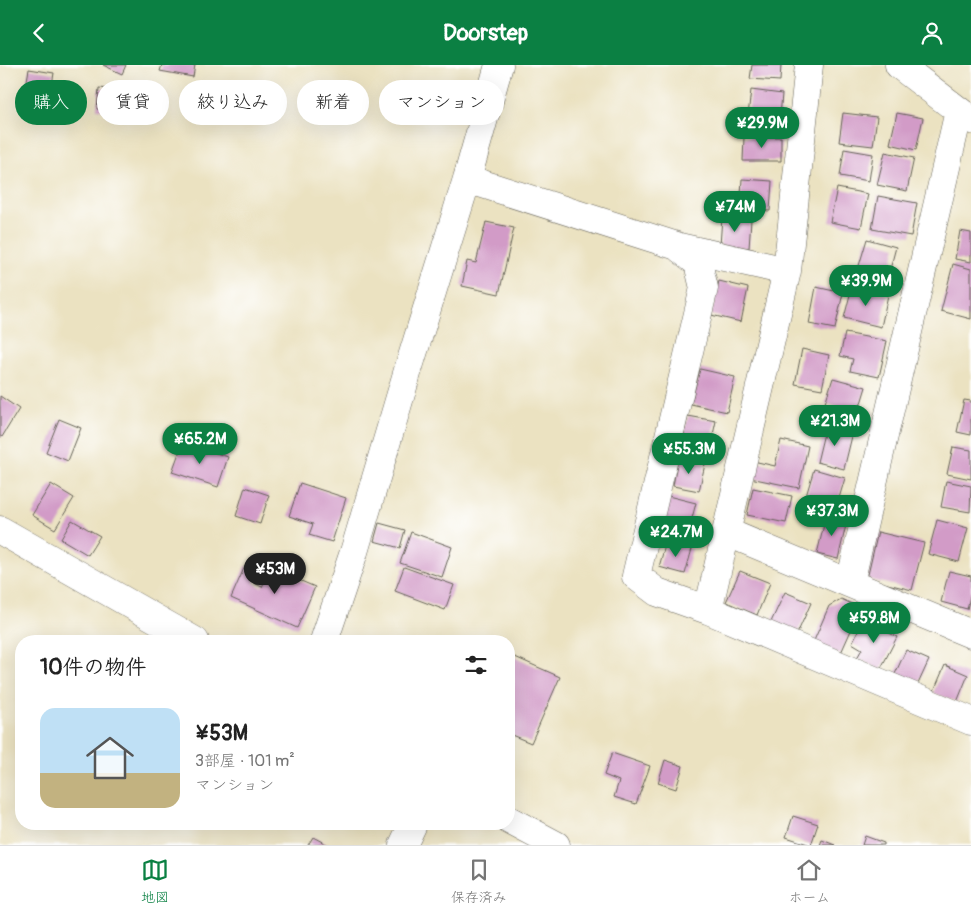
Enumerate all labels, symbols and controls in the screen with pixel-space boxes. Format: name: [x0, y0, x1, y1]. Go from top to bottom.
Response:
icon: back: [25, 19, 53, 47]
text: Doorstep: [443, 19, 528, 47]
icon: person: [918, 19, 946, 47]
chip: 購入: [15, 80, 87, 125]
chip: 賃貸: [97, 80, 169, 125]
chip: 絞り込み: [179, 80, 287, 125]
chip: 新着: [297, 80, 369, 125]
chip: マンション: [379, 80, 504, 125]
pin: ¥29.9M: [721, 107, 803, 149]
text: ¥29.9M: [736, 113, 788, 133]
pin: ¥74M: [705, 191, 765, 233]
text: ¥74M: [715, 197, 755, 217]
pin: ¥39.9M: [825, 265, 907, 307]
text: ¥39.9M: [840, 271, 892, 291]
pin: ¥21.3M: [794, 405, 876, 447]
text: ¥21.3M: [810, 411, 860, 431]
pin: ¥65.2M: [159, 423, 241, 465]
text: ¥65.2M: [173, 429, 227, 449]
pin: ¥55.3M: [648, 433, 730, 475]
text: ¥55.3M: [663, 439, 715, 459]
pin: ¥37.3M: [791, 495, 873, 537]
text: ¥37.3M: [806, 501, 858, 521]
pin: ¥24.7M: [635, 515, 717, 558]
text: ¥24.7M: [650, 522, 702, 542]
pin: ¥53M: [245, 553, 305, 595]
text: ¥53M: [255, 559, 295, 579]
pin: ¥59.8M: [833, 601, 915, 644]
text: ¥59.8M: [848, 608, 900, 628]
icon: filters: [462, 651, 490, 679]
text: 10件の物件: [40, 654, 147, 681]
text: ¥53M: [195, 720, 248, 747]
icon: home: [80, 728, 140, 788]
text: 3部屋 · 101 m²: [195, 751, 295, 771]
text: マンション: [195, 775, 274, 795]
tab: 地図: [141, 856, 169, 906]
tab: 保存済み: [451, 856, 507, 906]
tab: ホーム: [789, 856, 830, 906]

